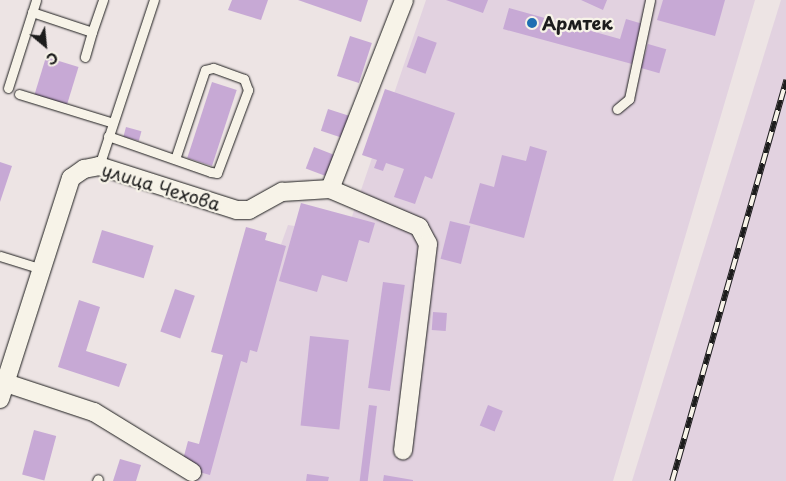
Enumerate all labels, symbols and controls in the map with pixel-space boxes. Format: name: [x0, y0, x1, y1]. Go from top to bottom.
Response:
place label: Армтек: [542, 12, 613, 34]
marker: Армтек: [526, 17, 538, 29]
north arrow: [20, 20, 70, 70]
text: С: [43, 47, 62, 70]
street label: улица Чехова: [99, 159, 223, 215]

